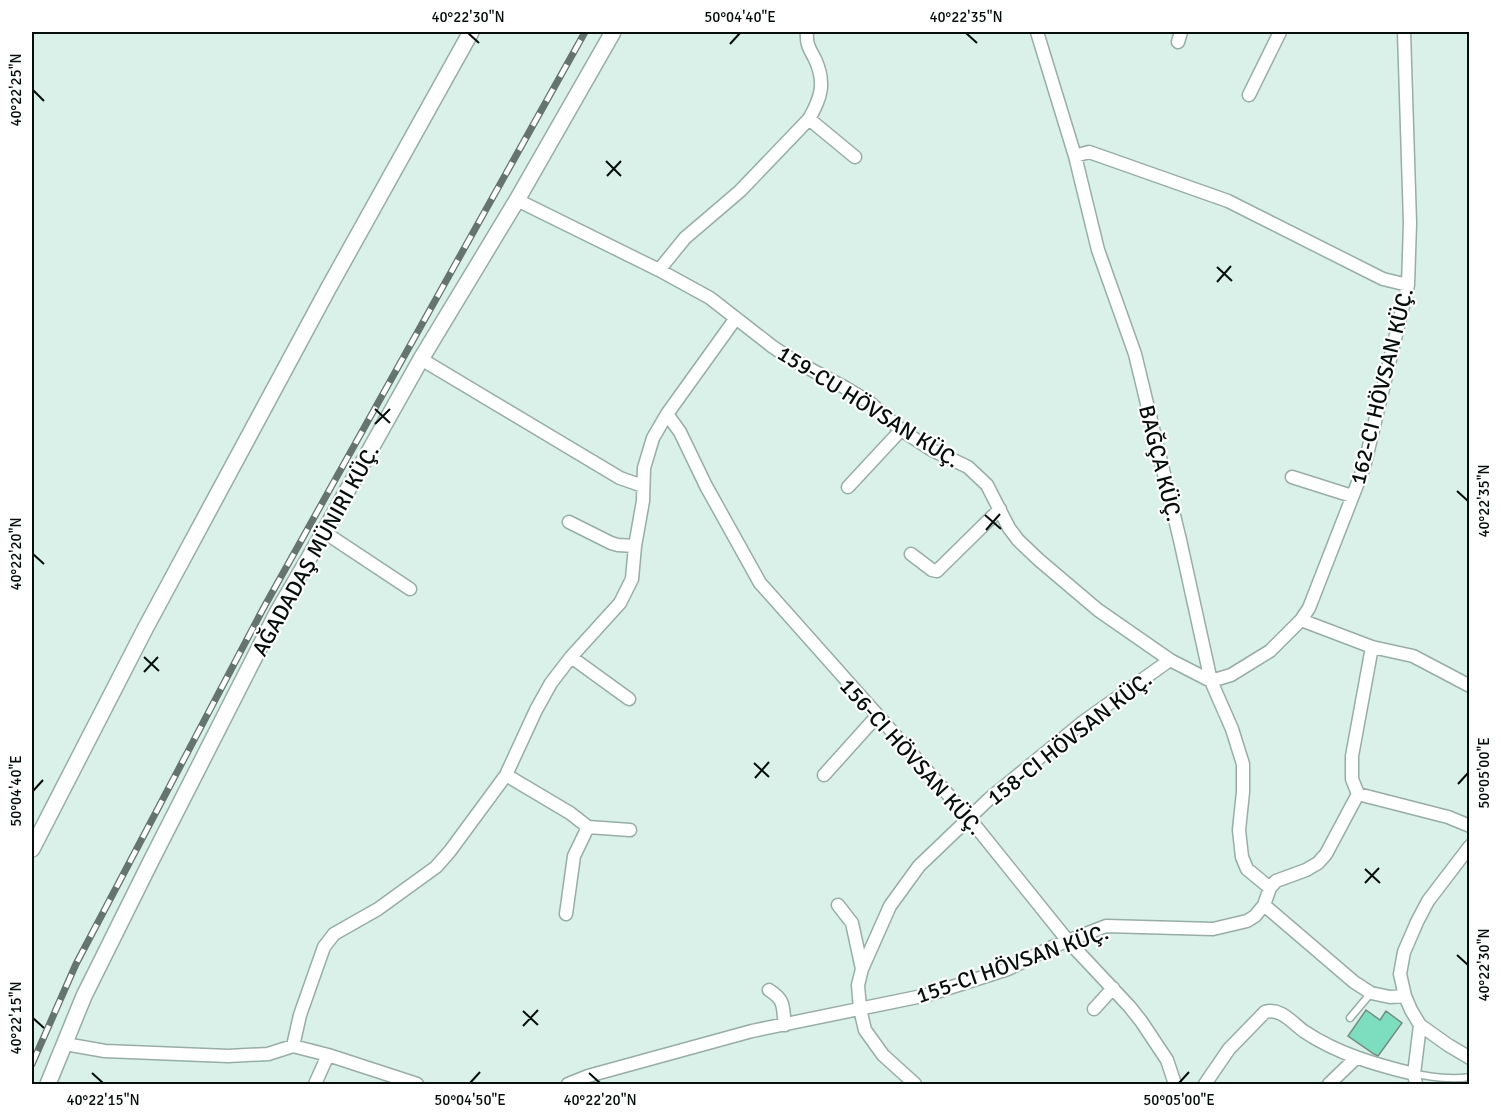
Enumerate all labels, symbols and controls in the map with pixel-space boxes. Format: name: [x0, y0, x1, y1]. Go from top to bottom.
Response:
text: 40°22'30"N: [431, 8, 505, 26]
text: 50°04'40"E: [704, 8, 776, 26]
text: 40°22'35"N: [929, 8, 1003, 26]
text: 40°22'25"N: [7, 53, 25, 127]
street label: 162-CI HÖVSAN KÜÇ.: [1344, 285, 1419, 487]
street label: 159-CU HÖVSAN KÜÇ.: [773, 339, 965, 473]
street label: BAĞÇA KÜÇ.: [1133, 402, 1188, 524]
street label: AĞADADAŞ MÜNIRI KÜÇ.: [246, 440, 385, 661]
text: 40°22'35"N: [1475, 464, 1493, 538]
text: 40°22'20"N: [7, 517, 25, 591]
street label: 158-CI HÖVSAN KÜÇ.: [982, 666, 1157, 811]
street label: 156-CI HÖVSAN KÜÇ.: [834, 672, 989, 840]
text: 50°05'00"E: [1475, 737, 1493, 809]
text: 50°04'40"E: [7, 755, 25, 827]
street label: 155-CI HÖVSAN KÜÇ.: [912, 918, 1112, 1009]
text: 40°22'30"N: [1475, 928, 1493, 1002]
text: 40°22'15"N: [7, 981, 25, 1055]
text: 40°22'15"N: [66, 1091, 140, 1109]
text: 50°04'50"E: [434, 1091, 506, 1109]
text: 40°22'20"N: [563, 1091, 637, 1109]
text: 50°05'00"E: [1143, 1091, 1215, 1109]

